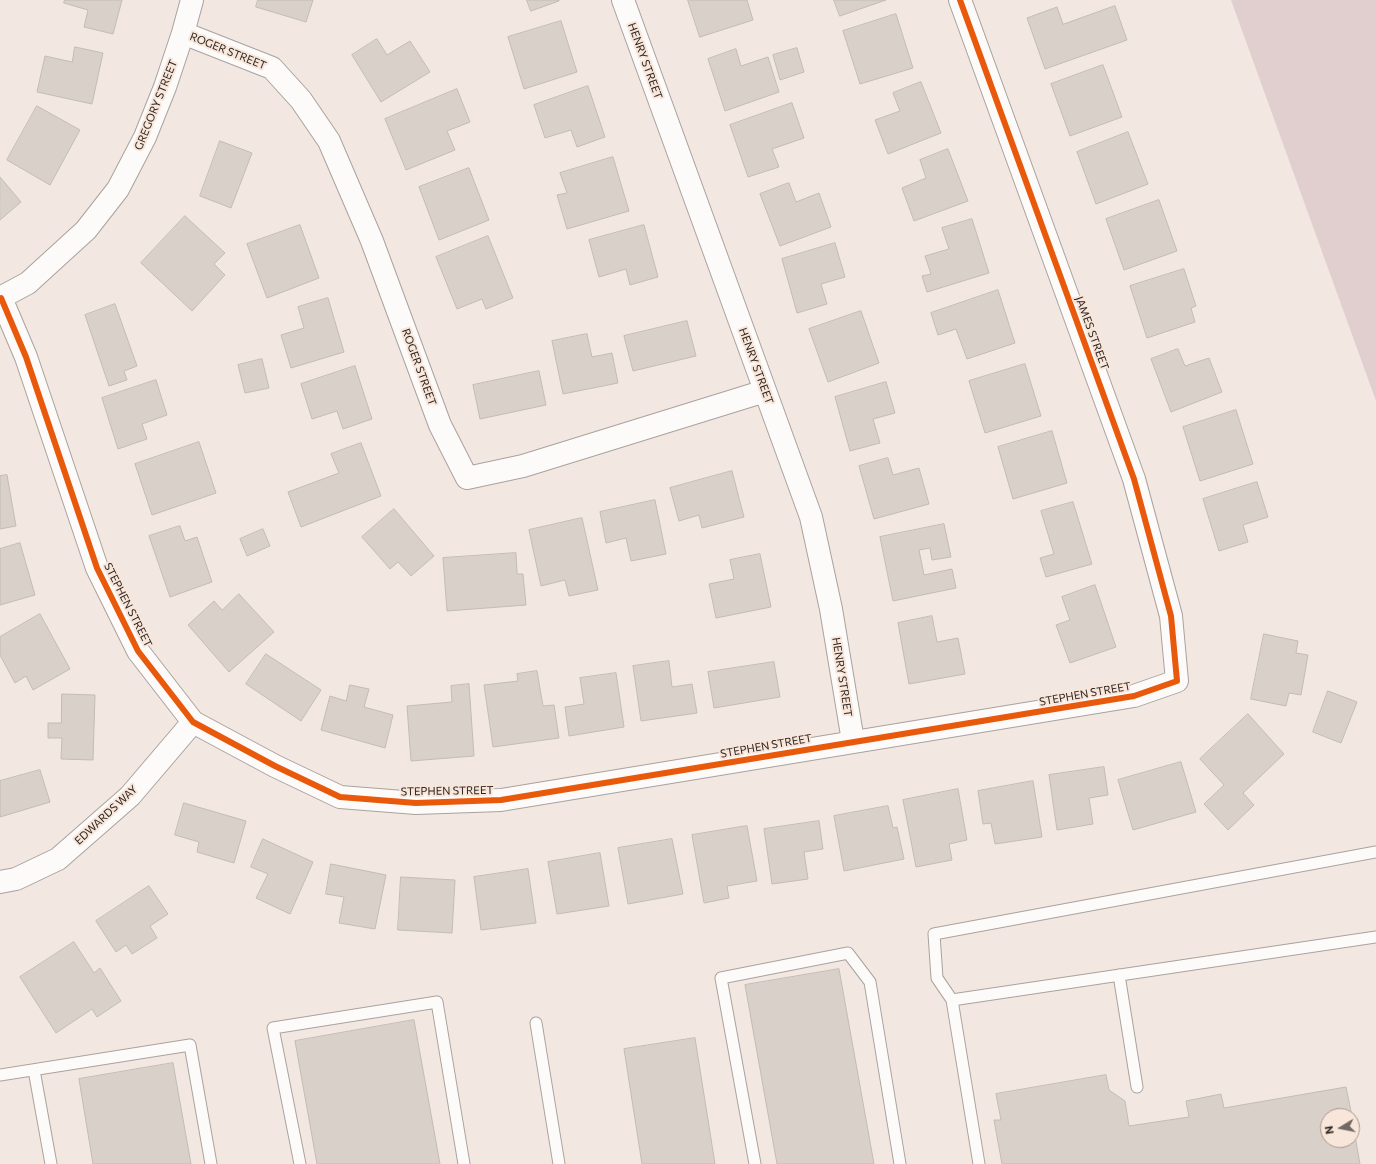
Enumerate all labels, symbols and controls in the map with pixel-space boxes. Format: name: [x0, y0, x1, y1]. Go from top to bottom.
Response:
street label: HENRY STREET: [625, 21, 665, 101]
street label: ROGER STREET: [188, 30, 268, 72]
street label: GREGORY STREET: [132, 58, 180, 152]
street label: JAMES STREET: [1073, 294, 1111, 372]
street label: HENRY STREET: [736, 326, 776, 406]
street label: ROGER STREET: [399, 327, 439, 407]
street label: STEPHEN STREET: [101, 561, 155, 649]
street label: HENRY STREET: [829, 636, 855, 718]
street label: STEPHEN STREET: [1038, 679, 1132, 709]
street label: STEPHEN STREET: [719, 731, 813, 761]
street label: EDWARDS WAY: [72, 783, 140, 847]
street label: STEPHEN STREET: [400, 784, 494, 798]
north arrow: [1320, 1108, 1360, 1148]
text: N: [1322, 1125, 1336, 1135]

